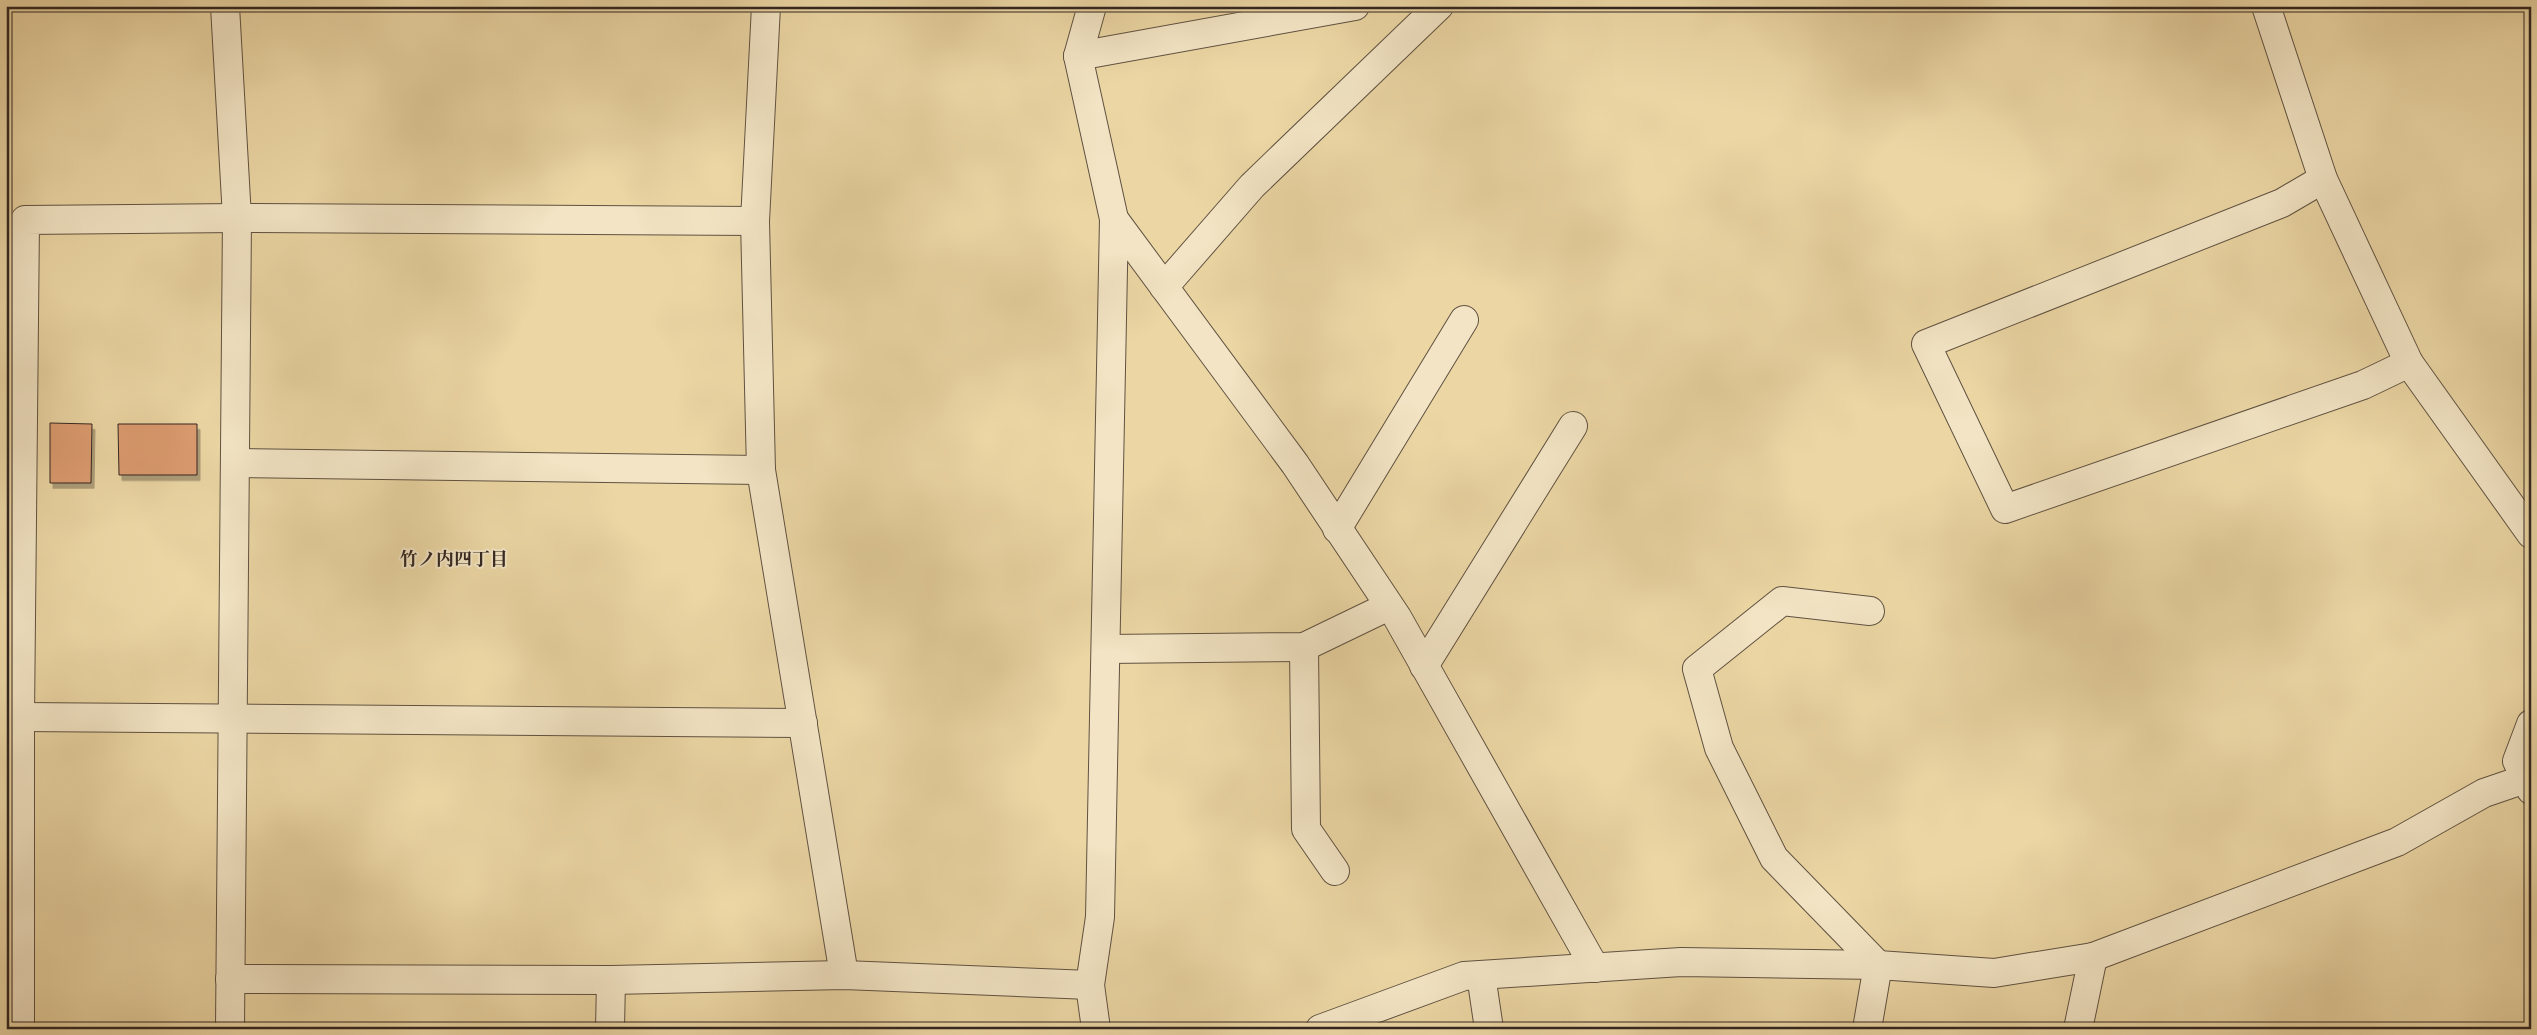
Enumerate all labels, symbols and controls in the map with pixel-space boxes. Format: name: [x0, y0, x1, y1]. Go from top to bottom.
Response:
district label: 竹ノ内四丁目: [400, 549, 508, 570]

